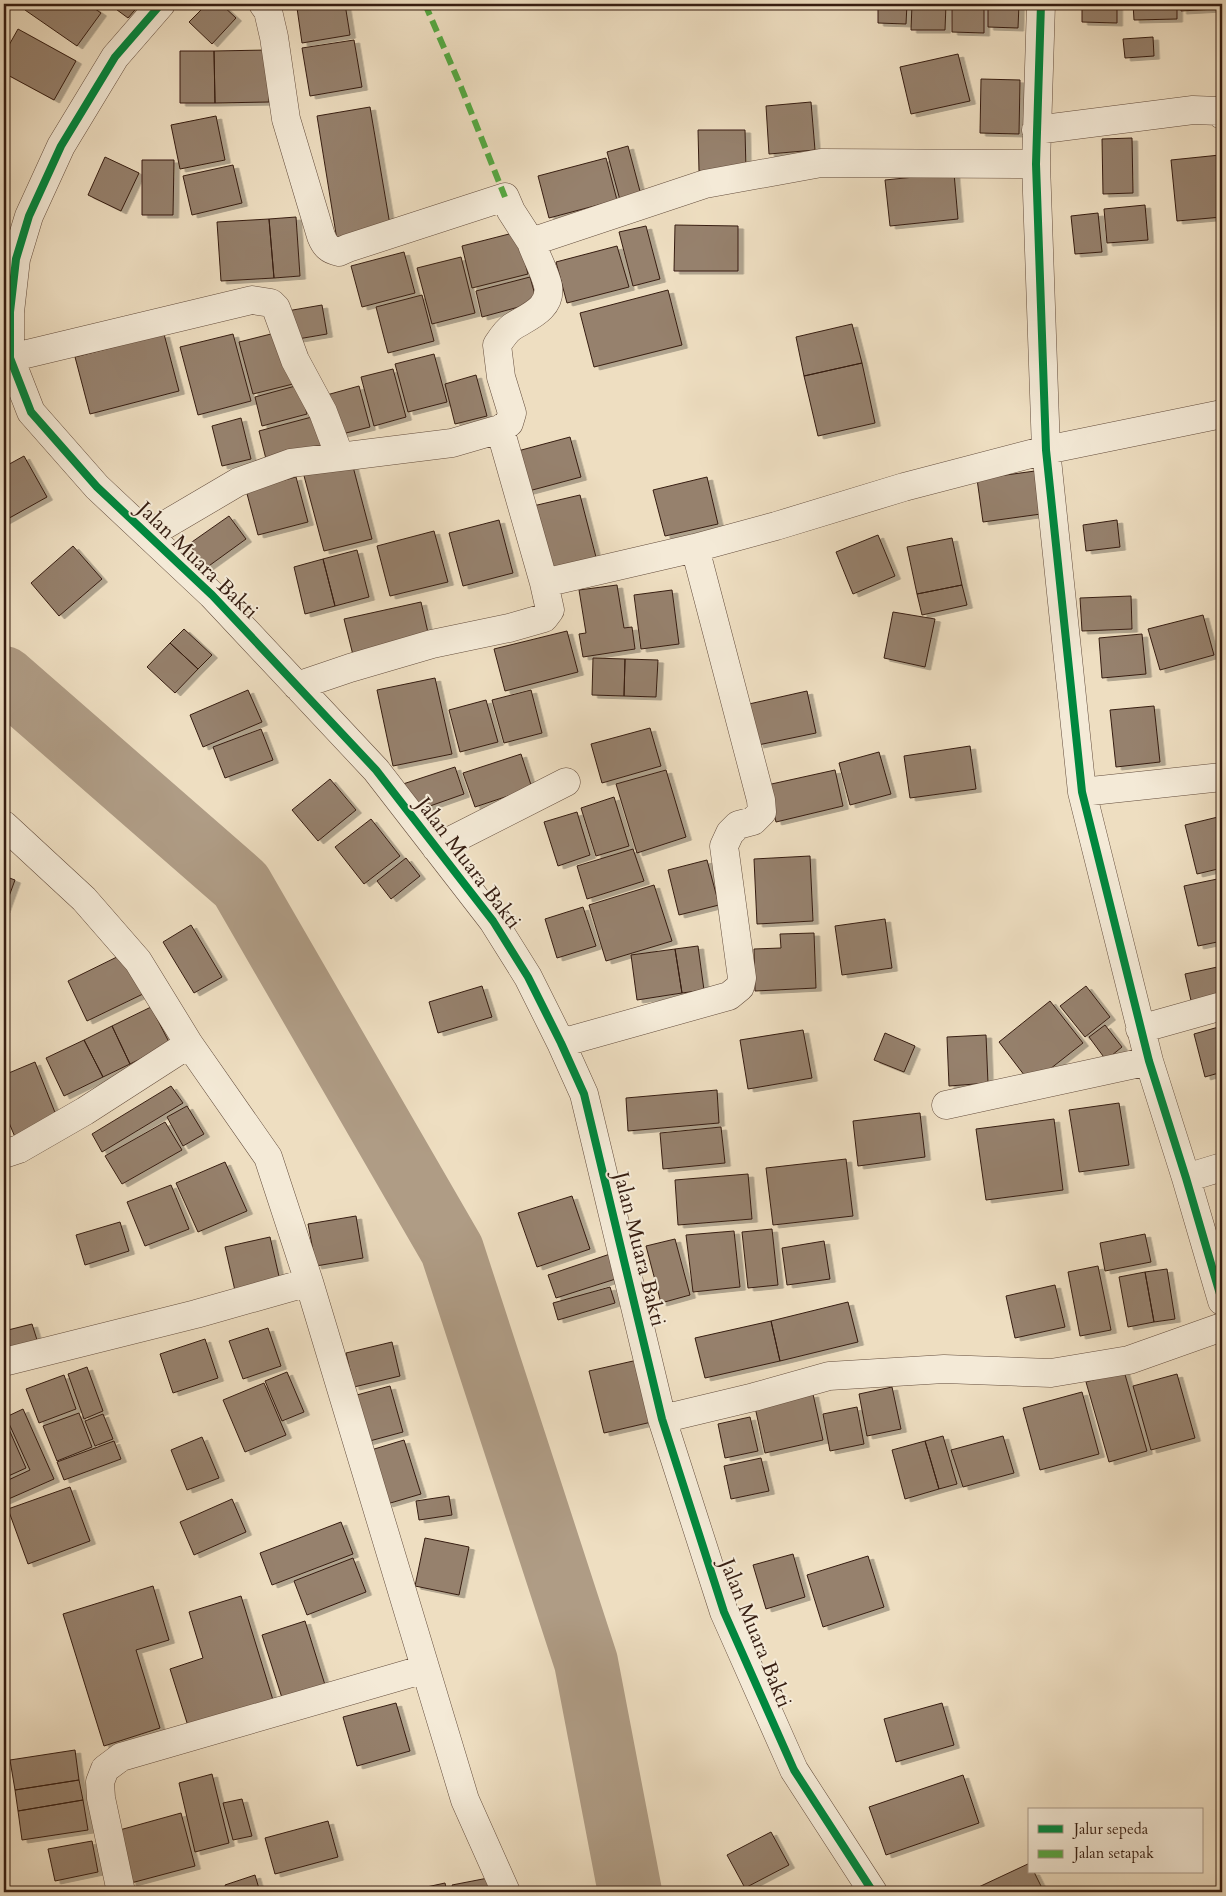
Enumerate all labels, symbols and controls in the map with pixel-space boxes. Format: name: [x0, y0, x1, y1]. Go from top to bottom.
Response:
street label: Jalan Muara Bakti: [129, 493, 265, 626]
street label: Jalan Muara Bakti: [408, 789, 528, 935]
street label: Jalan Muara Bakti: [606, 1166, 673, 1329]
street label: Jalan Muara Bakti: [711, 1552, 799, 1712]
legend: [1028, 1808, 1204, 1874]
text: Jalur sepeda: [1072, 1819, 1149, 1839]
text: Jalan setapak: [1072, 1843, 1154, 1863]

